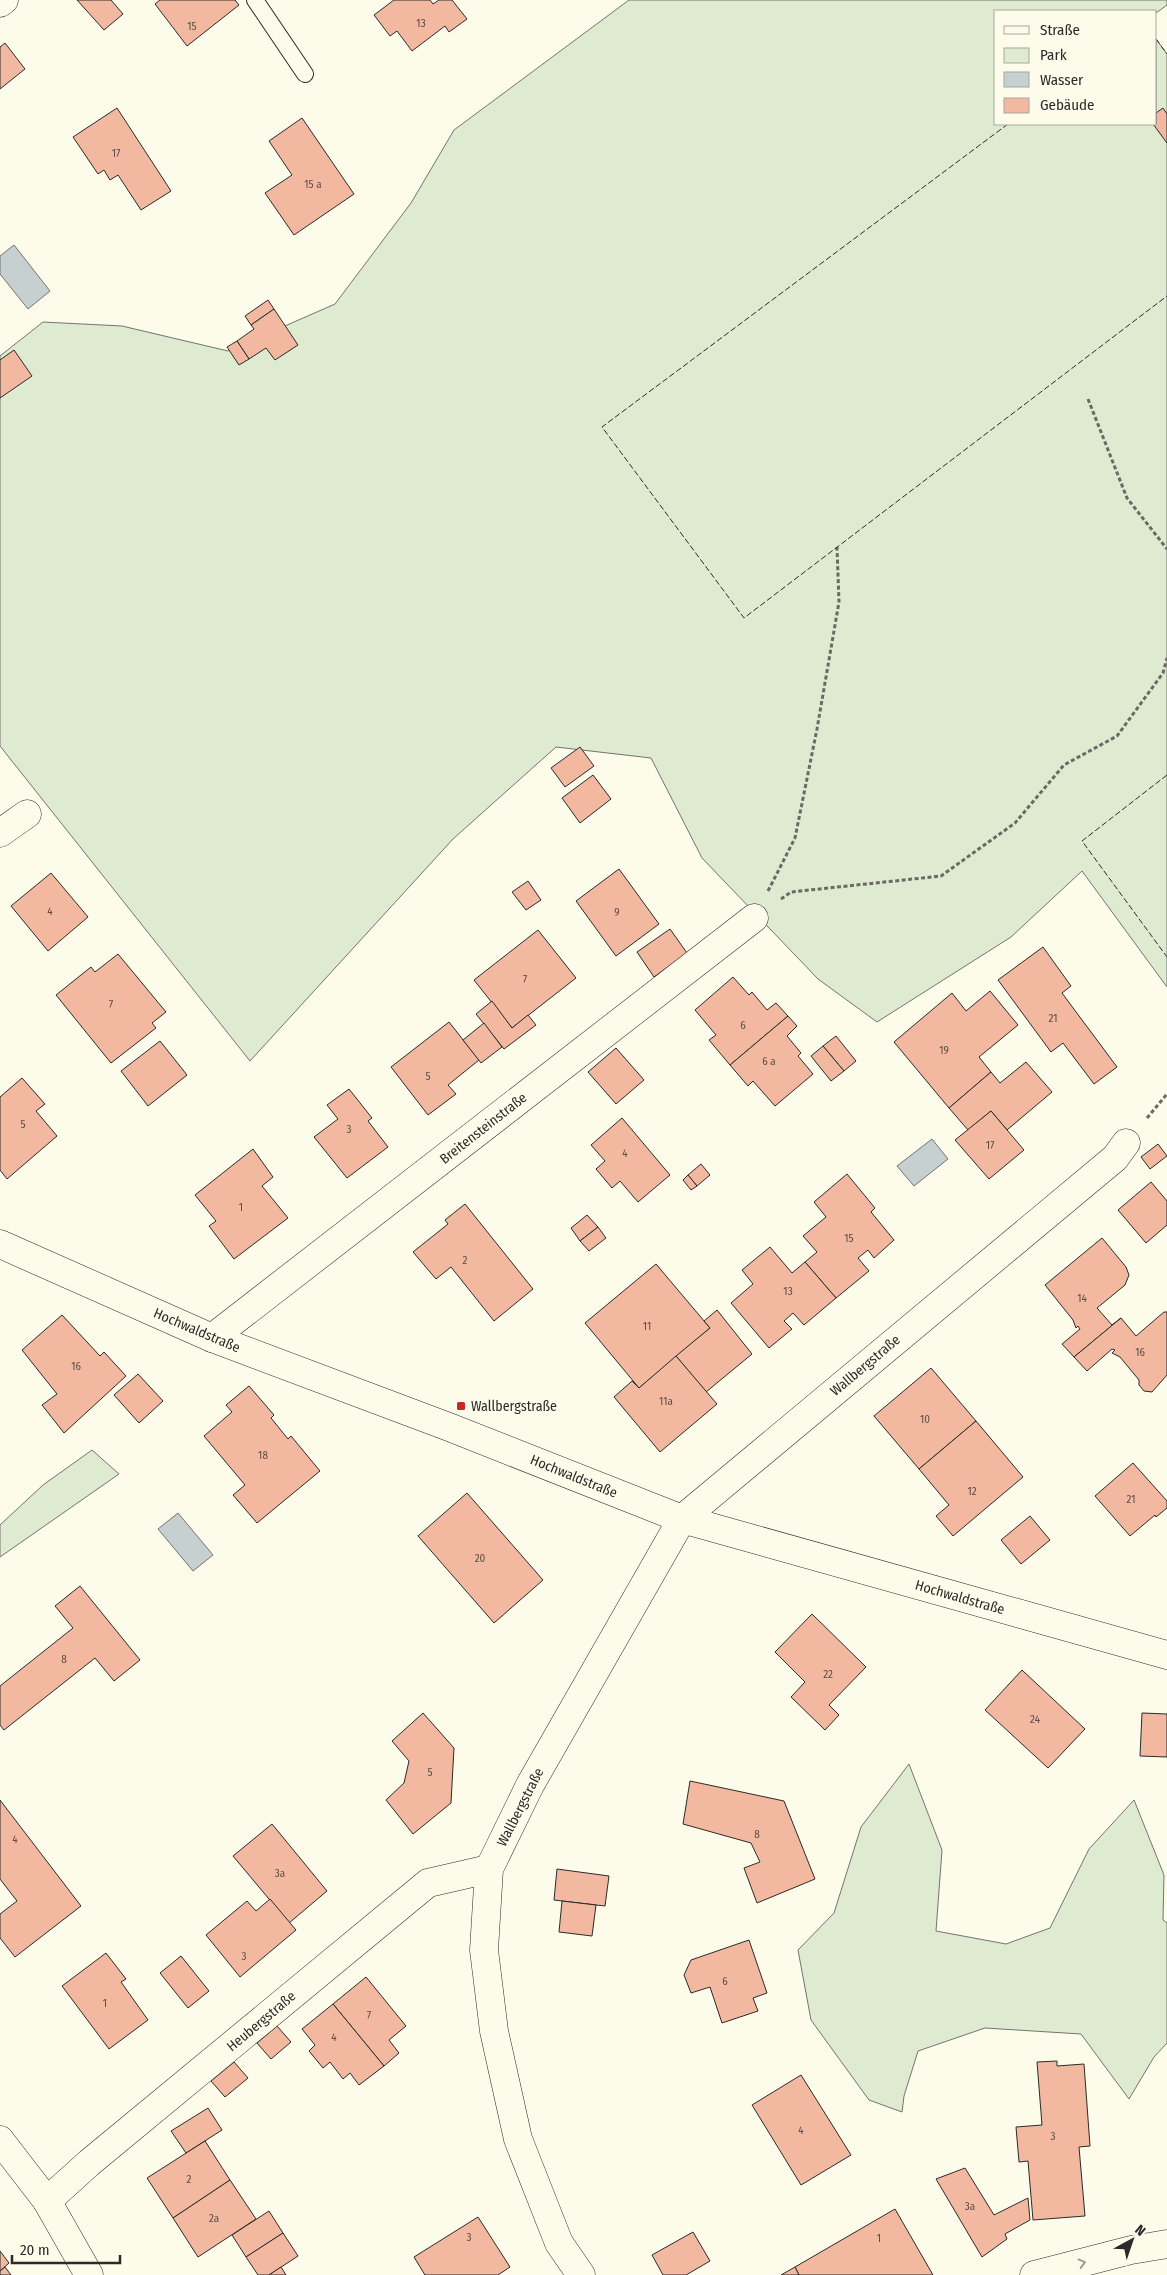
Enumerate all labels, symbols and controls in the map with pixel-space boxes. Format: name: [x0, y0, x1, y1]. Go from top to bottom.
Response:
legend: [994, 10, 1157, 125]
house number: 13: [416, 17, 426, 30]
house number: 15: [187, 20, 197, 33]
text: Straße: [1040, 21, 1080, 39]
text: Park: [1040, 46, 1067, 64]
text: Wasser: [1040, 71, 1084, 89]
text: Gebäude: [1040, 96, 1095, 114]
house number: 17: [112, 147, 121, 160]
house number: 15 a: [304, 178, 322, 191]
house number: 4: [47, 905, 53, 918]
house number: 9: [614, 906, 620, 919]
house number: 7: [523, 973, 528, 986]
house number: 7: [109, 998, 114, 1011]
house number: 21: [1049, 1012, 1057, 1025]
house number: 6: [740, 1019, 746, 1032]
house number: 19: [939, 1044, 949, 1057]
house number: 6 a: [762, 1055, 776, 1068]
house number: 5: [425, 1070, 431, 1083]
street label: Breitensteinstraße: [436, 1089, 530, 1168]
house number: 5: [20, 1118, 26, 1131]
house number: 3: [347, 1123, 352, 1136]
house number: 17: [986, 1139, 995, 1152]
house number: 4: [622, 1147, 628, 1160]
house number: 1: [239, 1201, 243, 1214]
house number: 15: [844, 1232, 854, 1245]
house number: 2: [463, 1254, 468, 1267]
house number: 13: [783, 1285, 793, 1298]
house number: 14: [1077, 1292, 1087, 1305]
street label: Hochwaldstraße: [151, 1305, 243, 1356]
house number: 11: [643, 1320, 651, 1333]
street label: Wallbergstraße: [827, 1331, 904, 1400]
house number: 16: [1135, 1346, 1145, 1359]
house number: 16: [71, 1360, 81, 1373]
house number: 11a: [659, 1395, 673, 1408]
place label: Wallbergstraße: [471, 1398, 557, 1415]
marker: Wallbergstraße: [455, 1400, 467, 1412]
house number: 10: [920, 1413, 930, 1426]
house number: 18: [258, 1449, 268, 1462]
street label: Hochwaldstraße: [528, 1451, 620, 1502]
house number: 12: [967, 1485, 977, 1498]
house number: 21: [1127, 1493, 1135, 1506]
house number: 20: [475, 1552, 486, 1565]
street label: Hochwaldstraße: [913, 1577, 1007, 1618]
house number: 8: [61, 1653, 67, 1666]
house number: 22: [823, 1668, 833, 1681]
house number: 24: [1030, 1713, 1041, 1726]
street label: Wallbergstraße: [493, 1765, 548, 1849]
house number: 5: [427, 1766, 433, 1779]
house number: 8: [754, 1828, 760, 1841]
house number: 4: [12, 1833, 18, 1846]
house number: 3a: [275, 1867, 285, 1880]
house number: 3: [242, 1950, 247, 1963]
house number: 6: [722, 1975, 728, 1988]
street label: Heubergstraße: [223, 1988, 299, 2055]
house number: 1: [103, 1997, 107, 2010]
house number: 7: [367, 2009, 372, 2022]
house number: 4: [331, 2031, 337, 2044]
house number: 4: [798, 2124, 804, 2137]
house number: 3: [1051, 2130, 1056, 2143]
house number: 2: [187, 2173, 192, 2186]
house number: 3a: [965, 2200, 975, 2213]
house number: 2a: [209, 2212, 219, 2225]
north arrow: [1107, 2215, 1157, 2265]
text: N: [1131, 2221, 1149, 2240]
house number: 3: [467, 2231, 472, 2244]
scale bar: [12, 2232, 120, 2264]
house number: 1: [877, 2232, 881, 2245]
text: 20 m: [20, 2241, 50, 2259]
one-way arrow: [1077, 2258, 1085, 2268]

